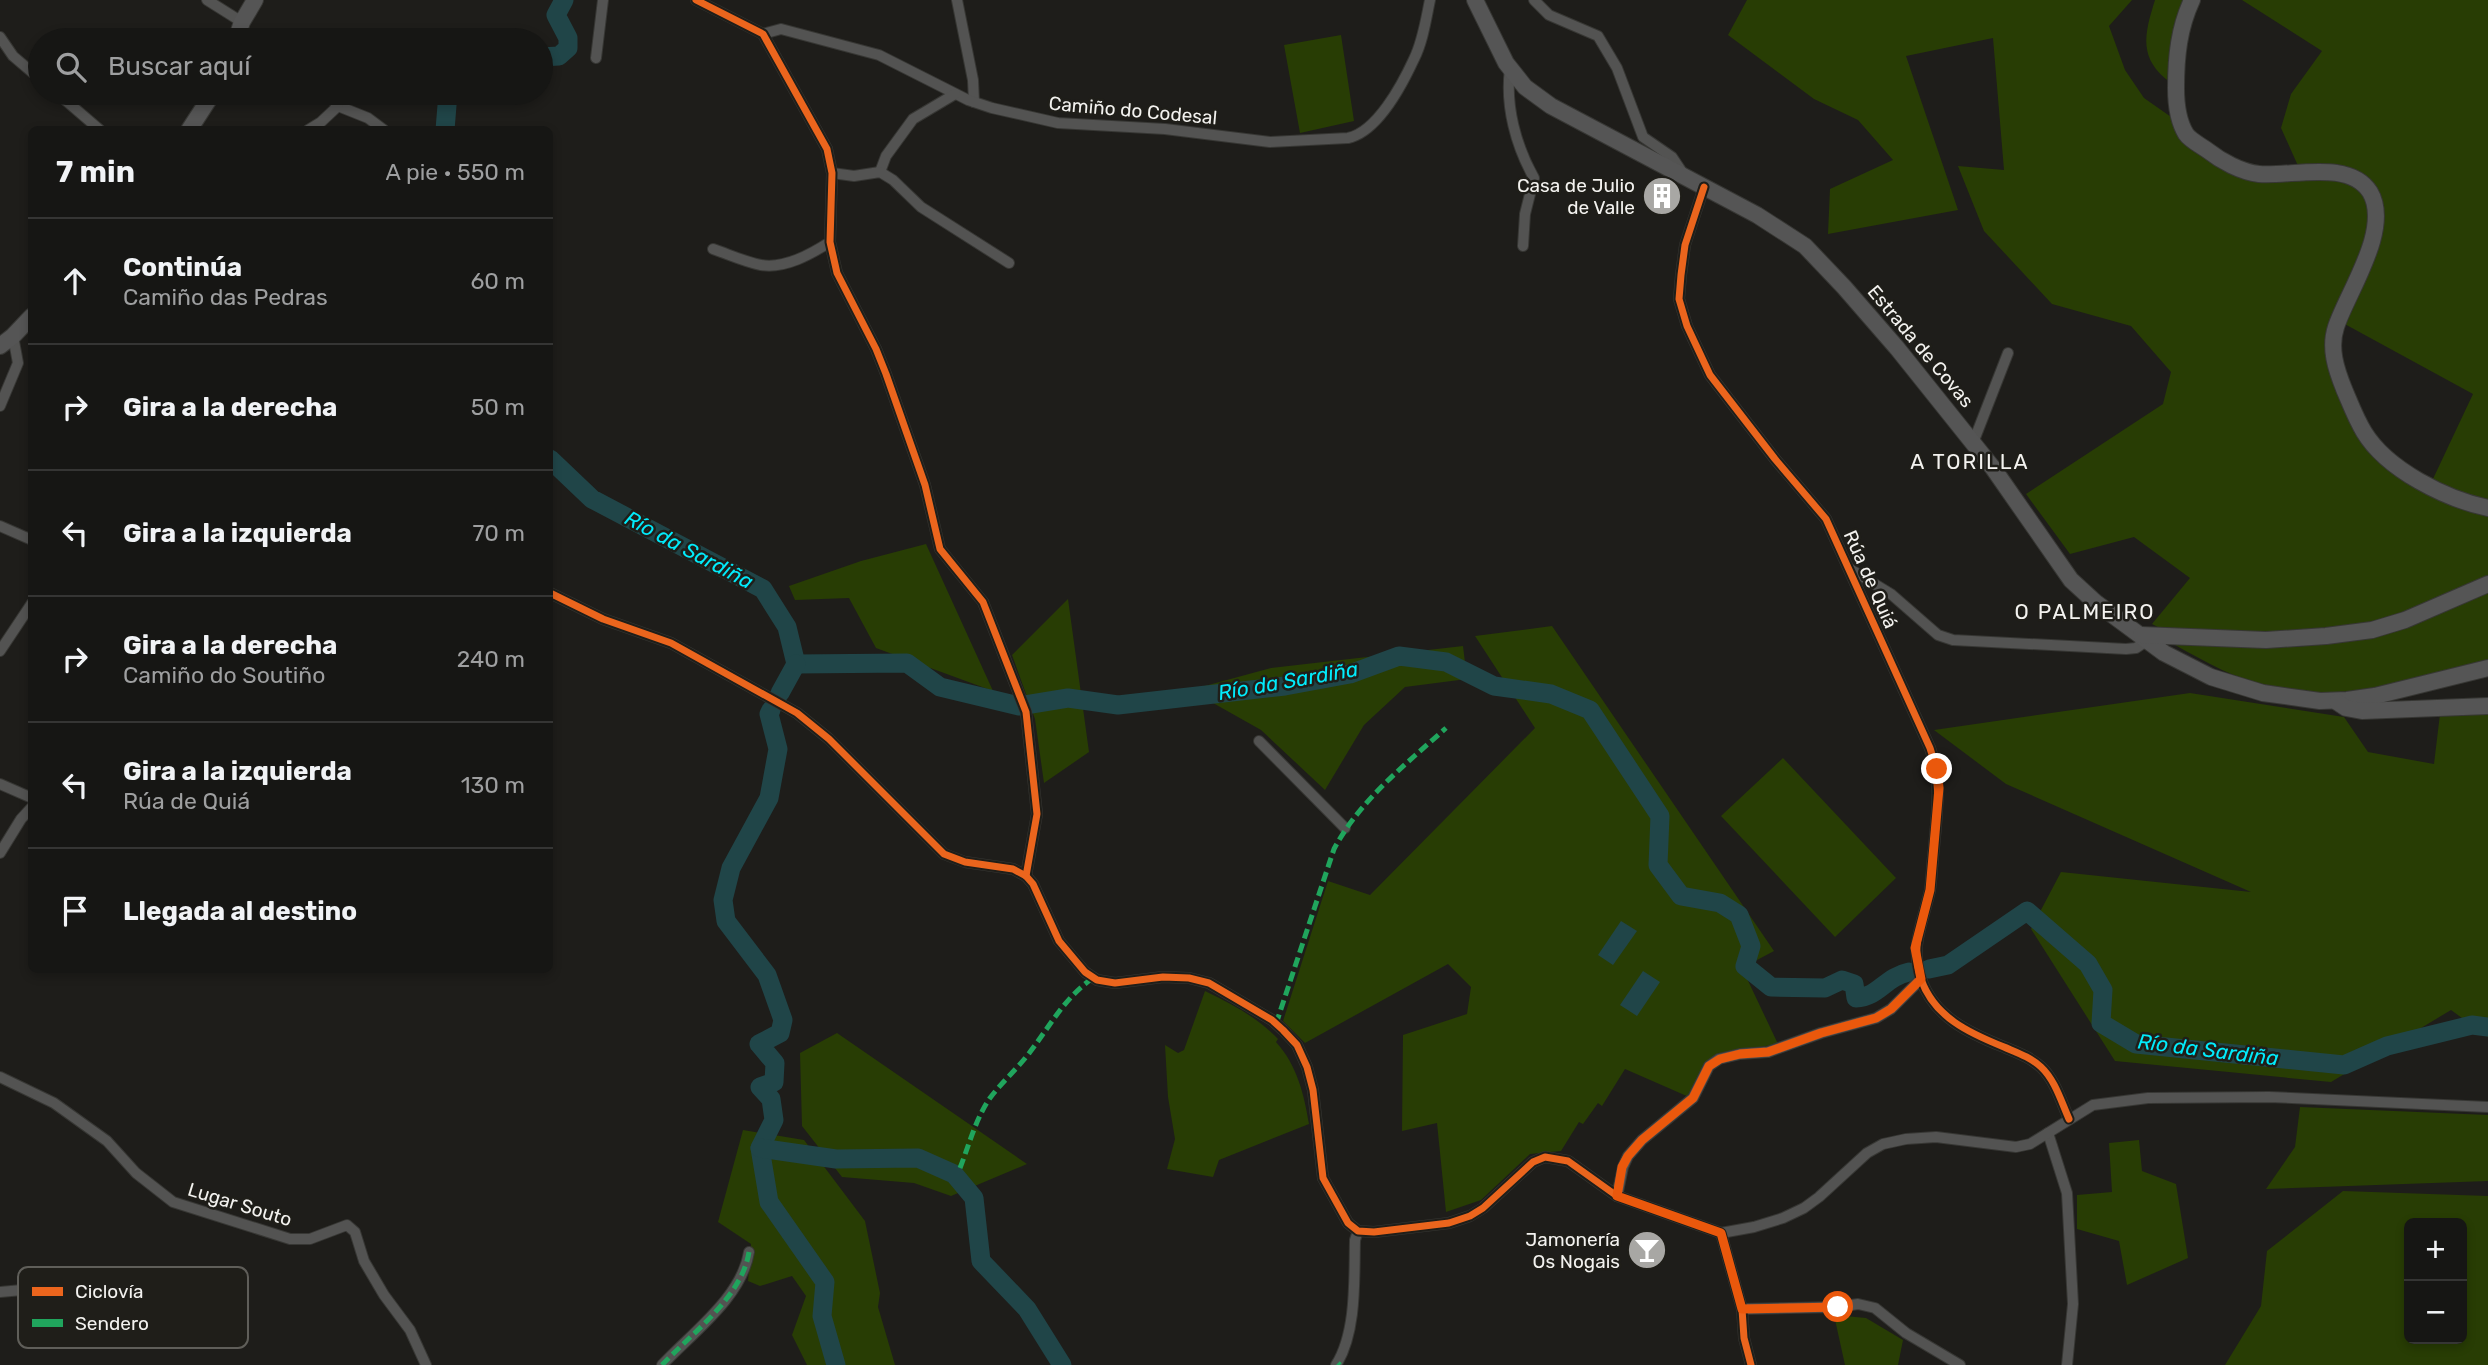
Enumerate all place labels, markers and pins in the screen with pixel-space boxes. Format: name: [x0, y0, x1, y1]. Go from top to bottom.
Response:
place label: Casa de Julio de Valle: [1517, 174, 1635, 219]
building icon: Casa de Julio de Valle: [1641, 175, 1683, 217]
place label: Jamonería Os Nogais: [1525, 1228, 1620, 1273]
bar icon: Jamonería Os Nogais: [1626, 1229, 1668, 1271]

